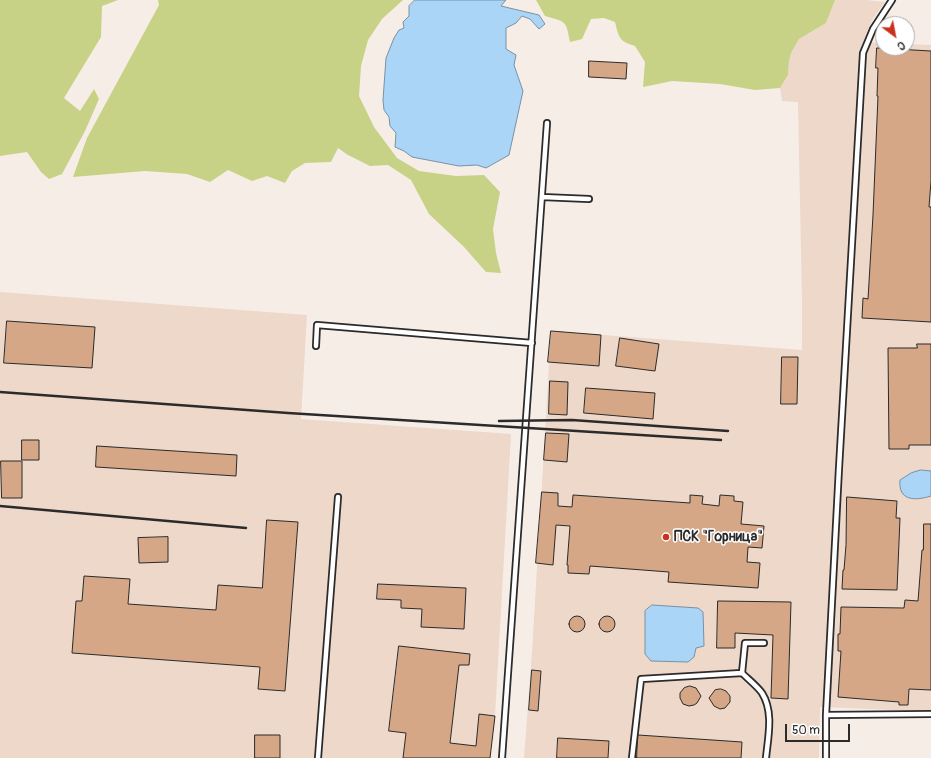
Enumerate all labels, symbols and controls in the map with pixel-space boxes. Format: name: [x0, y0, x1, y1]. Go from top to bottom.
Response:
north arrow: [875, 16, 915, 56]
text: С: [895, 38, 907, 53]
place label: ПСК "Горница": [674, 529, 763, 545]
marker: ПСК "Горница": [661, 532, 671, 542]
scale bar: [787, 716, 852, 742]
text: 50 m: [792, 723, 820, 738]

